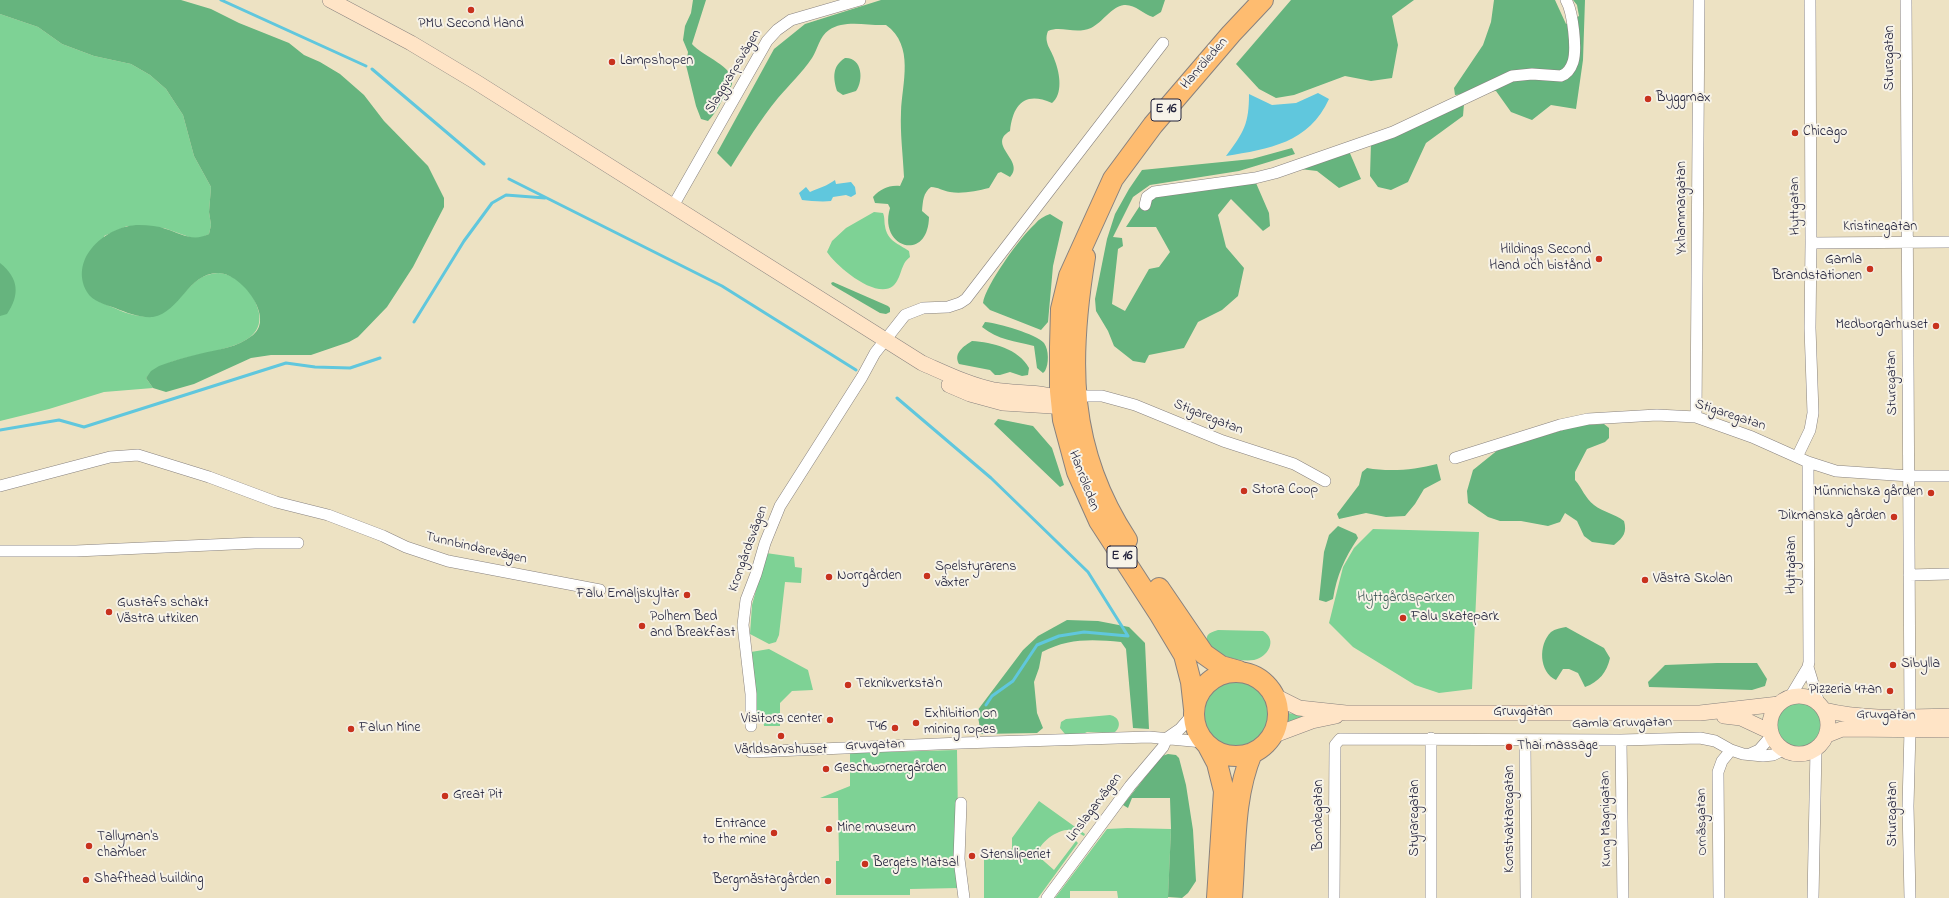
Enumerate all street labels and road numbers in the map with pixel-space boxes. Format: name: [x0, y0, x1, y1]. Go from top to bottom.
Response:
street label: Sturegatan: [1883, 25, 1899, 91]
street label: Slaggvarpsvägen: [702, 27, 766, 117]
street label: Hanröleden: [1178, 35, 1232, 93]
road number: E 16: [1151, 99, 1181, 121]
street label: Yxhammargatan: [1675, 161, 1691, 255]
street label: Hyttgatan: [1787, 177, 1805, 235]
street label: Kristinegatan: [1843, 220, 1917, 236]
street label: Sturegatan: [1884, 350, 1902, 416]
street label: Stigaregatan: [1171, 396, 1245, 440]
street label: Stigaregatan: [1692, 397, 1768, 435]
street label: Hanröleden: [1064, 448, 1102, 514]
street label: Krongårdsvägen: [726, 504, 772, 594]
street label: Tunnbindarevägen: [424, 529, 528, 569]
street label: Hyttgatan: [1785, 536, 1801, 594]
road number: E 16: [1107, 546, 1137, 568]
street label: Gruvgatan: [1493, 705, 1553, 721]
street label: Gruvgatan: [1856, 707, 1916, 725]
street label: Gamla Gruvgatan: [1572, 715, 1672, 733]
street label: Gruvgatan: [845, 737, 905, 755]
street label: Konstvaktaregatan: [1503, 765, 1519, 873]
street label: Linslagarvägen: [1064, 770, 1126, 846]
street label: Kung Magnigatan: [1598, 771, 1616, 867]
street label: Styraregatan: [1408, 779, 1424, 857]
street label: Bondegatan: [1312, 780, 1328, 850]
street label: Sturegatan: [1886, 781, 1902, 847]
street label: Ornäsgatan: [1694, 788, 1712, 856]

